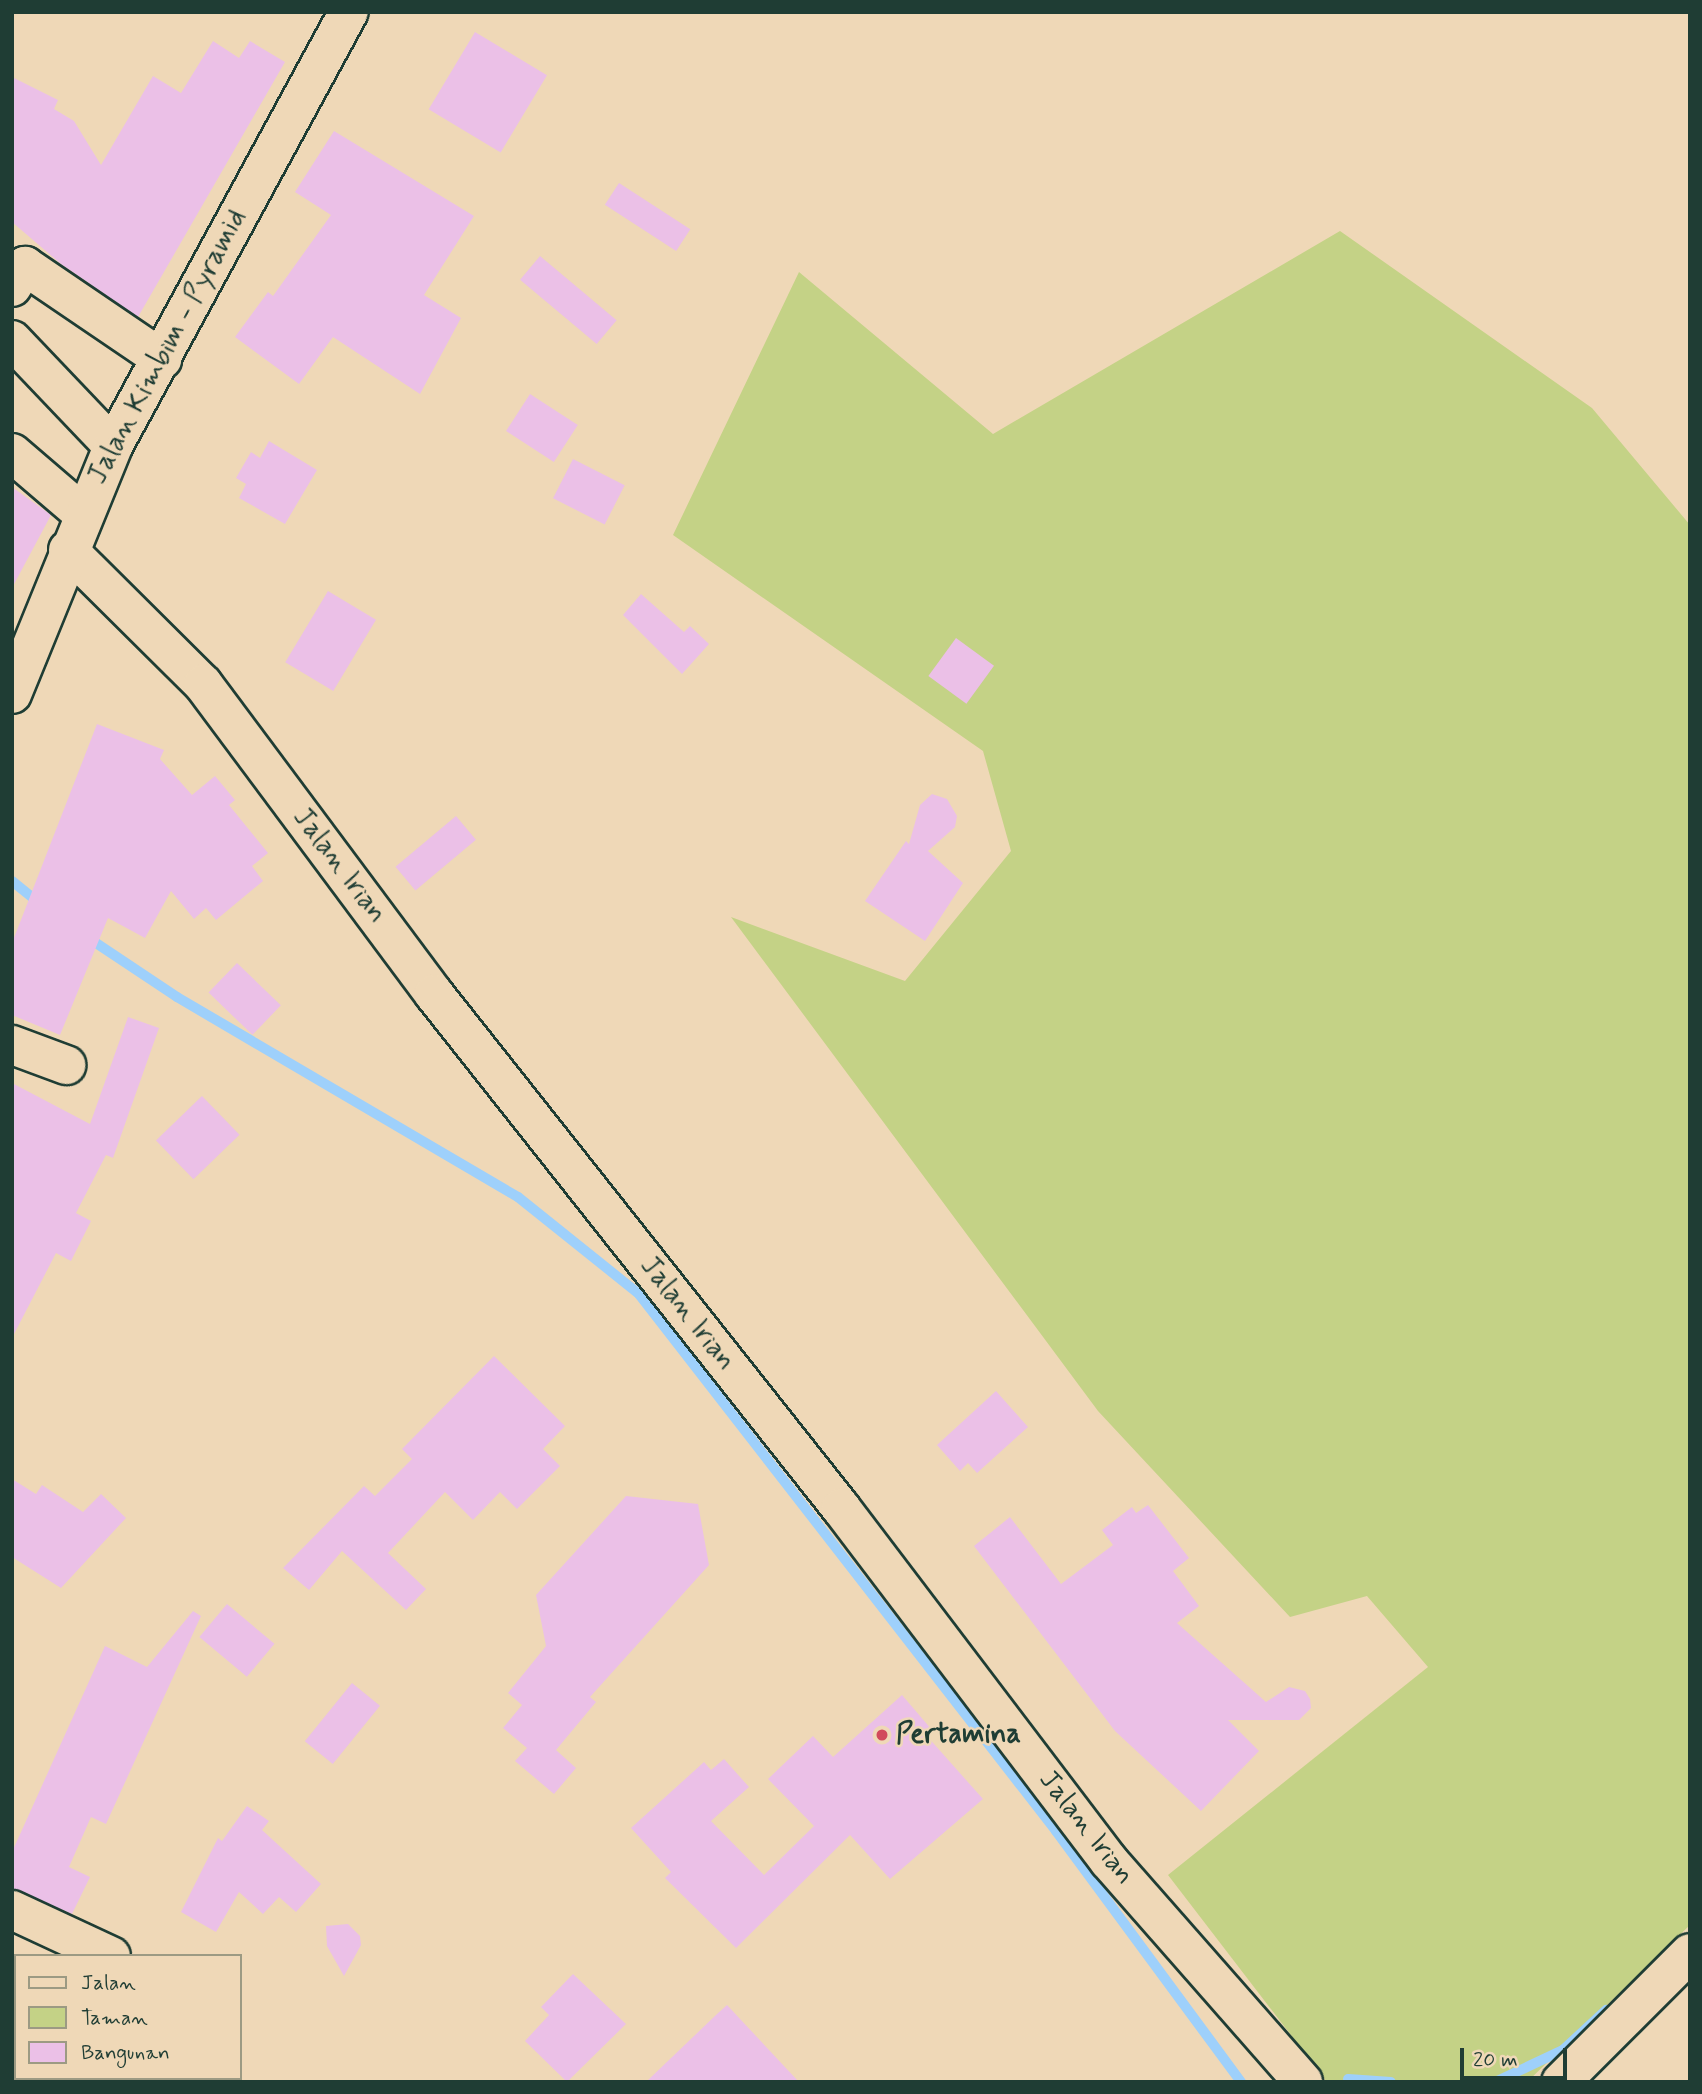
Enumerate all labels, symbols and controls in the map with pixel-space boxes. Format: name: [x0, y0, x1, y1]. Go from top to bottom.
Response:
street label: Jalan Kimbim - Pyramid: [81, 204, 255, 490]
street label: Jalan Irian: [282, 798, 396, 934]
street label: Jalan Irian: [629, 1246, 745, 1382]
place label: Pertamina: [896, 1718, 1021, 1752]
marker: Pertamina: [874, 1727, 890, 1743]
street label: Jalan Irian: [1028, 1760, 1144, 1896]
legend: [14, 1954, 242, 2080]
text: Jalan: [81, 1969, 136, 1997]
text: Taman: [81, 2004, 148, 2032]
scale bar: [1464, 2035, 1571, 2078]
text: Bangunan: [81, 2039, 170, 2067]
text: 20 m: [1473, 2046, 1518, 2074]

